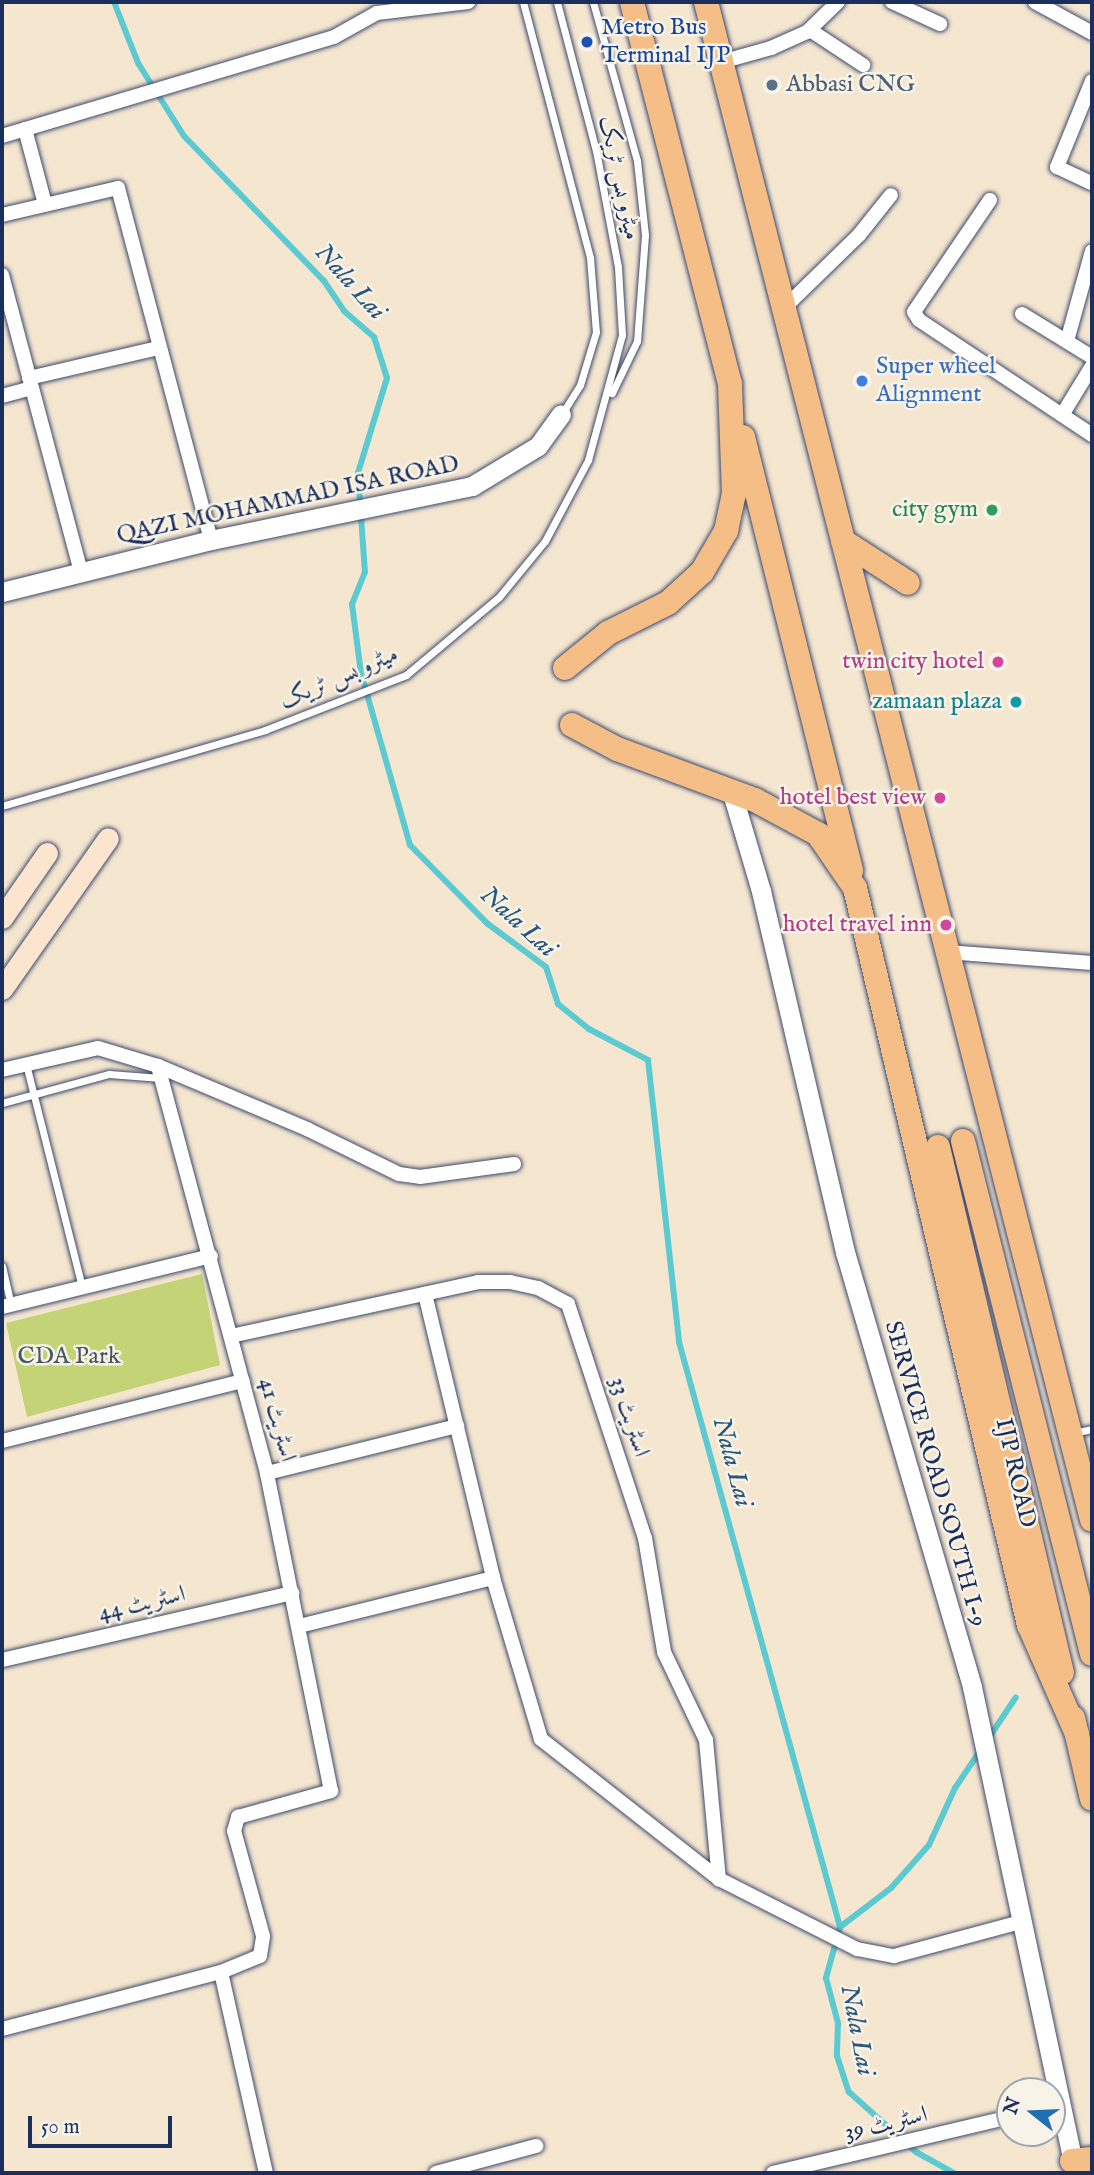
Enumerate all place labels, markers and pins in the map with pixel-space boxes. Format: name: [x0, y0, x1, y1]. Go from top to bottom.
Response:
place label: Metro Bus Terminal IJP: [601, 14, 730, 70]
marker: Metro Bus Terminal IJP: [579, 34, 595, 50]
place label: Abbasi CNG: [786, 71, 915, 99]
marker: Abbasi CNG: [764, 77, 780, 93]
place label: Super wheel Alignment: [876, 353, 996, 409]
marker: Super wheel Alignment: [854, 373, 870, 389]
place label: city gym: [892, 496, 978, 524]
marker: city gym: [984, 502, 1000, 518]
place label: twin city hotel: [842, 648, 984, 676]
marker: twin city hotel: [990, 654, 1006, 670]
place label: zamaan plaza: [872, 688, 1002, 716]
marker: zamaan plaza: [1008, 694, 1024, 710]
place label: hotel best view: [780, 784, 926, 812]
marker: hotel best view: [932, 790, 948, 806]
place label: hotel travel inn: [783, 911, 932, 939]
marker: hotel travel inn: [938, 917, 954, 933]

